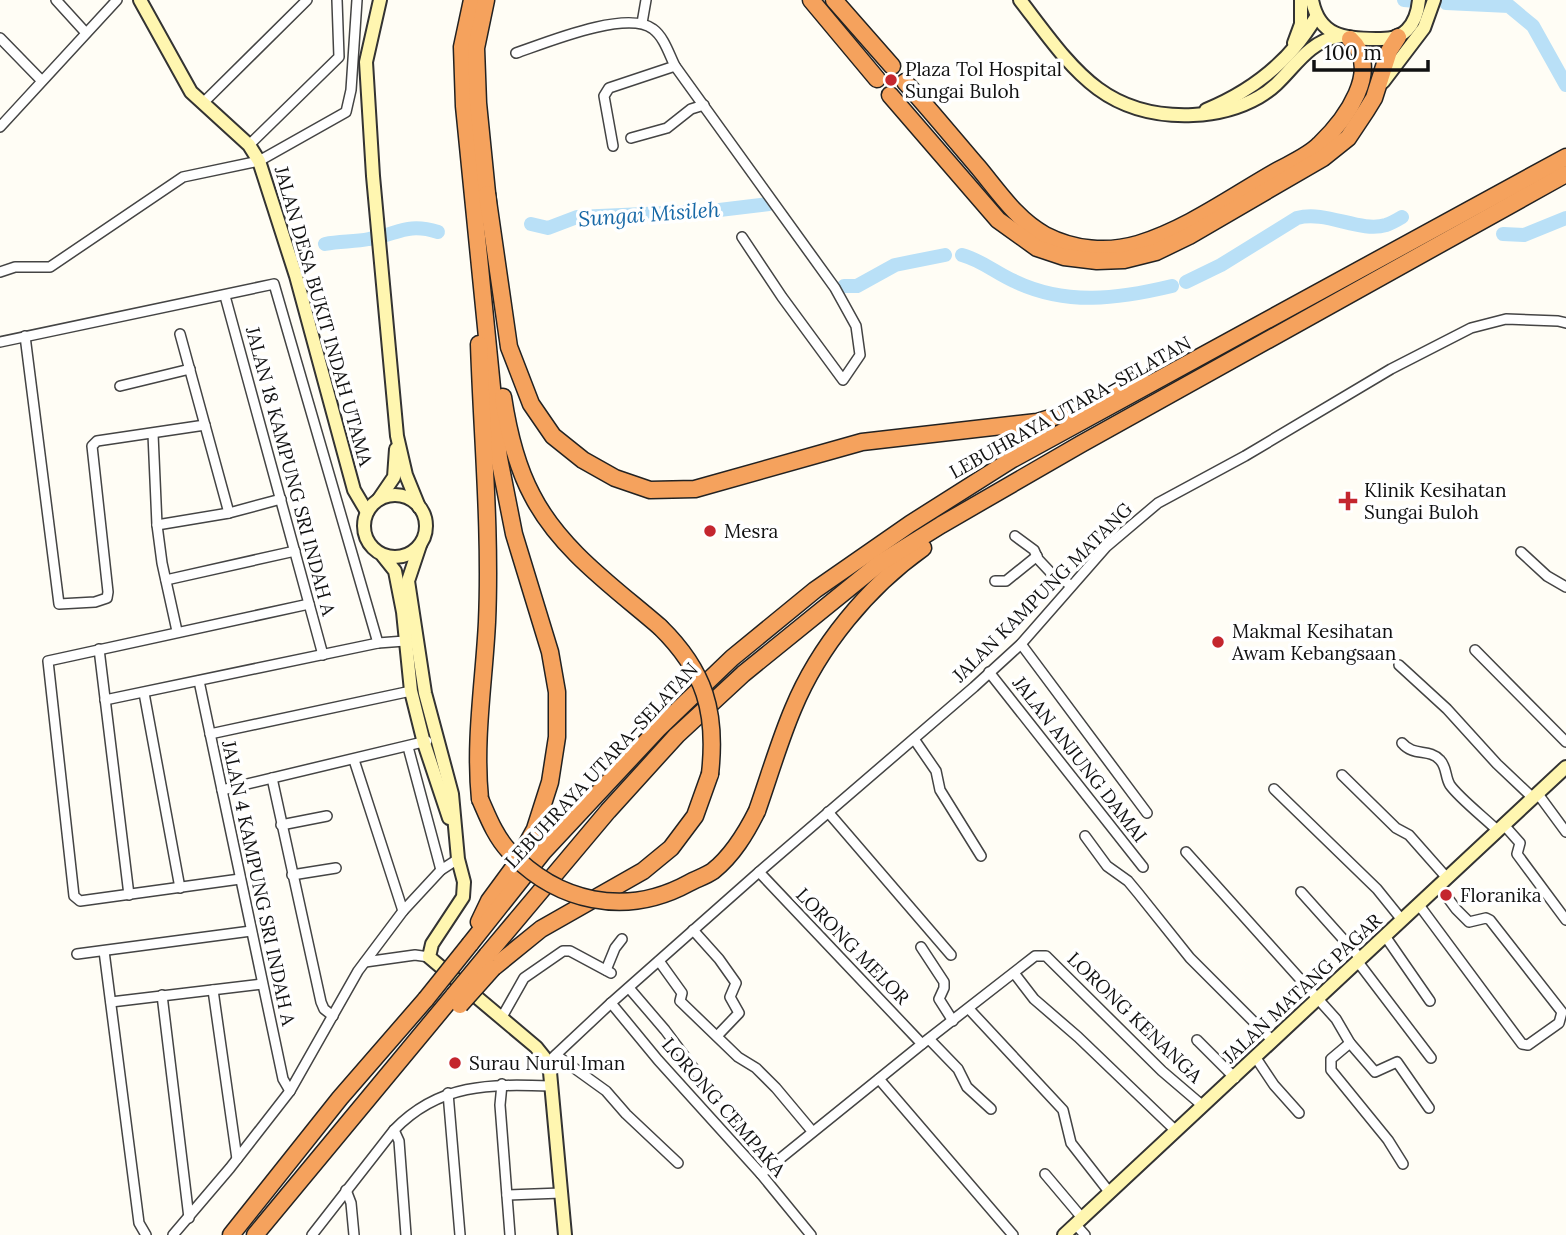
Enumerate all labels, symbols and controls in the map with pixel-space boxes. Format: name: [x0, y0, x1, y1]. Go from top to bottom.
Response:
scale bar: [1314, 28, 1428, 72]
text: 100 m: [1324, 39, 1382, 66]
place label: Plaza Tol Hospital Sungai Buloh: [905, 57, 1062, 103]
marker: Plaza Tol Hospital Sungai Buloh: [883, 72, 899, 88]
street label: JALAN DESA BUKIT INDAH UTAMA: [269, 162, 379, 470]
water label: Sungai Misileh: [577, 196, 721, 232]
street label: JALAN 18 KAMPUNG SRI INDAH A: [241, 323, 341, 619]
street label: LEBUHRAYA UTARA–SELATAN: [945, 330, 1195, 484]
place label: Klinik Kesihatan Sungai Buloh: [1364, 478, 1506, 524]
marker: Klinik Kesihatan Sungai Buloh: [1338, 491, 1358, 511]
street label: JALAN KAMPUNG MATANG: [946, 497, 1137, 688]
place label: Mesra: [724, 519, 778, 543]
marker: Mesra: [702, 523, 718, 539]
place label: Makmal Kesihatan Awam Kebangsaan: [1231, 619, 1396, 665]
marker: Makmal Kesihatan Awam Kebangsaan: [1210, 634, 1226, 650]
street label: LEBUHRAYA UTARA–SELATAN: [499, 657, 703, 873]
street label: JALAN ANJUNG DAMAI: [1007, 670, 1152, 847]
street label: JALAN 4 KAMPUNG SRI INDAH A: [217, 737, 301, 1029]
street label: LORONG MELOR: [791, 883, 915, 1009]
place label: Floranika: [1460, 883, 1542, 907]
marker: Floranika: [1438, 887, 1454, 903]
street label: JALAN MATANG PAGAR: [1217, 908, 1386, 1069]
street label: LORONG KENANGA: [1063, 947, 1208, 1088]
street label: LORONG CEMPAKA: [657, 1033, 792, 1182]
place label: Surau Nurul Iman: [469, 1051, 625, 1075]
marker: Surau Nurul Iman: [447, 1055, 463, 1071]

